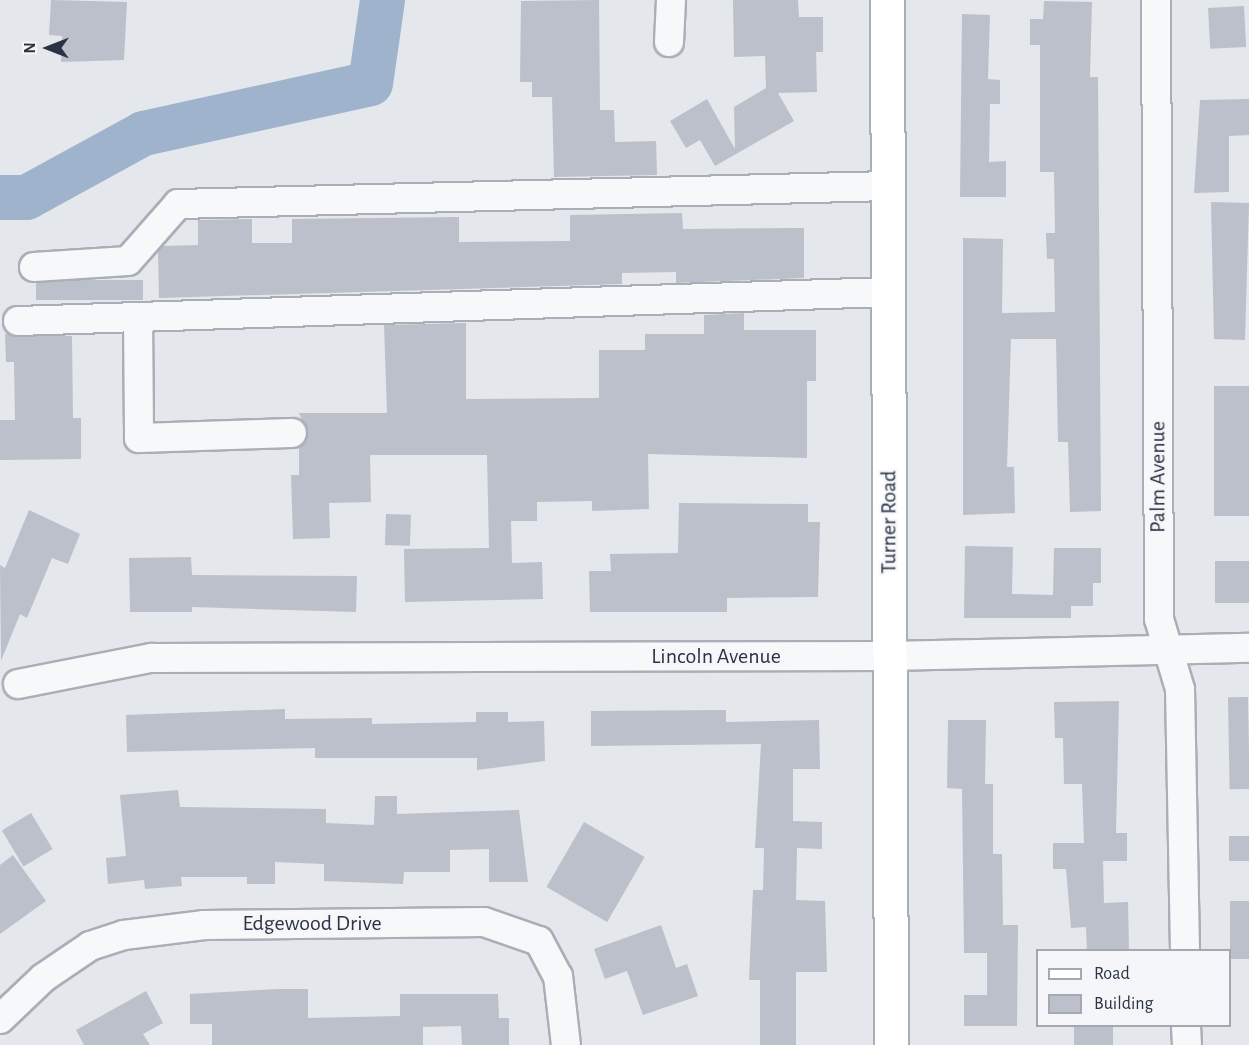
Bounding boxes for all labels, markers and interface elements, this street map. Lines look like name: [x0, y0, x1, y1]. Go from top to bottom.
north arrow: [18, 18, 78, 78]
text: N: [22, 42, 38, 54]
street label: Palm Avenue: [1145, 421, 1171, 533]
street label: Turner Road: [876, 470, 902, 574]
street label: Lincoln Avenue: [651, 644, 781, 670]
street label: Edgewood Drive: [242, 911, 382, 937]
legend: [1036, 949, 1231, 1027]
text: Road: [1094, 965, 1130, 983]
text: Building: [1094, 995, 1153, 1013]

